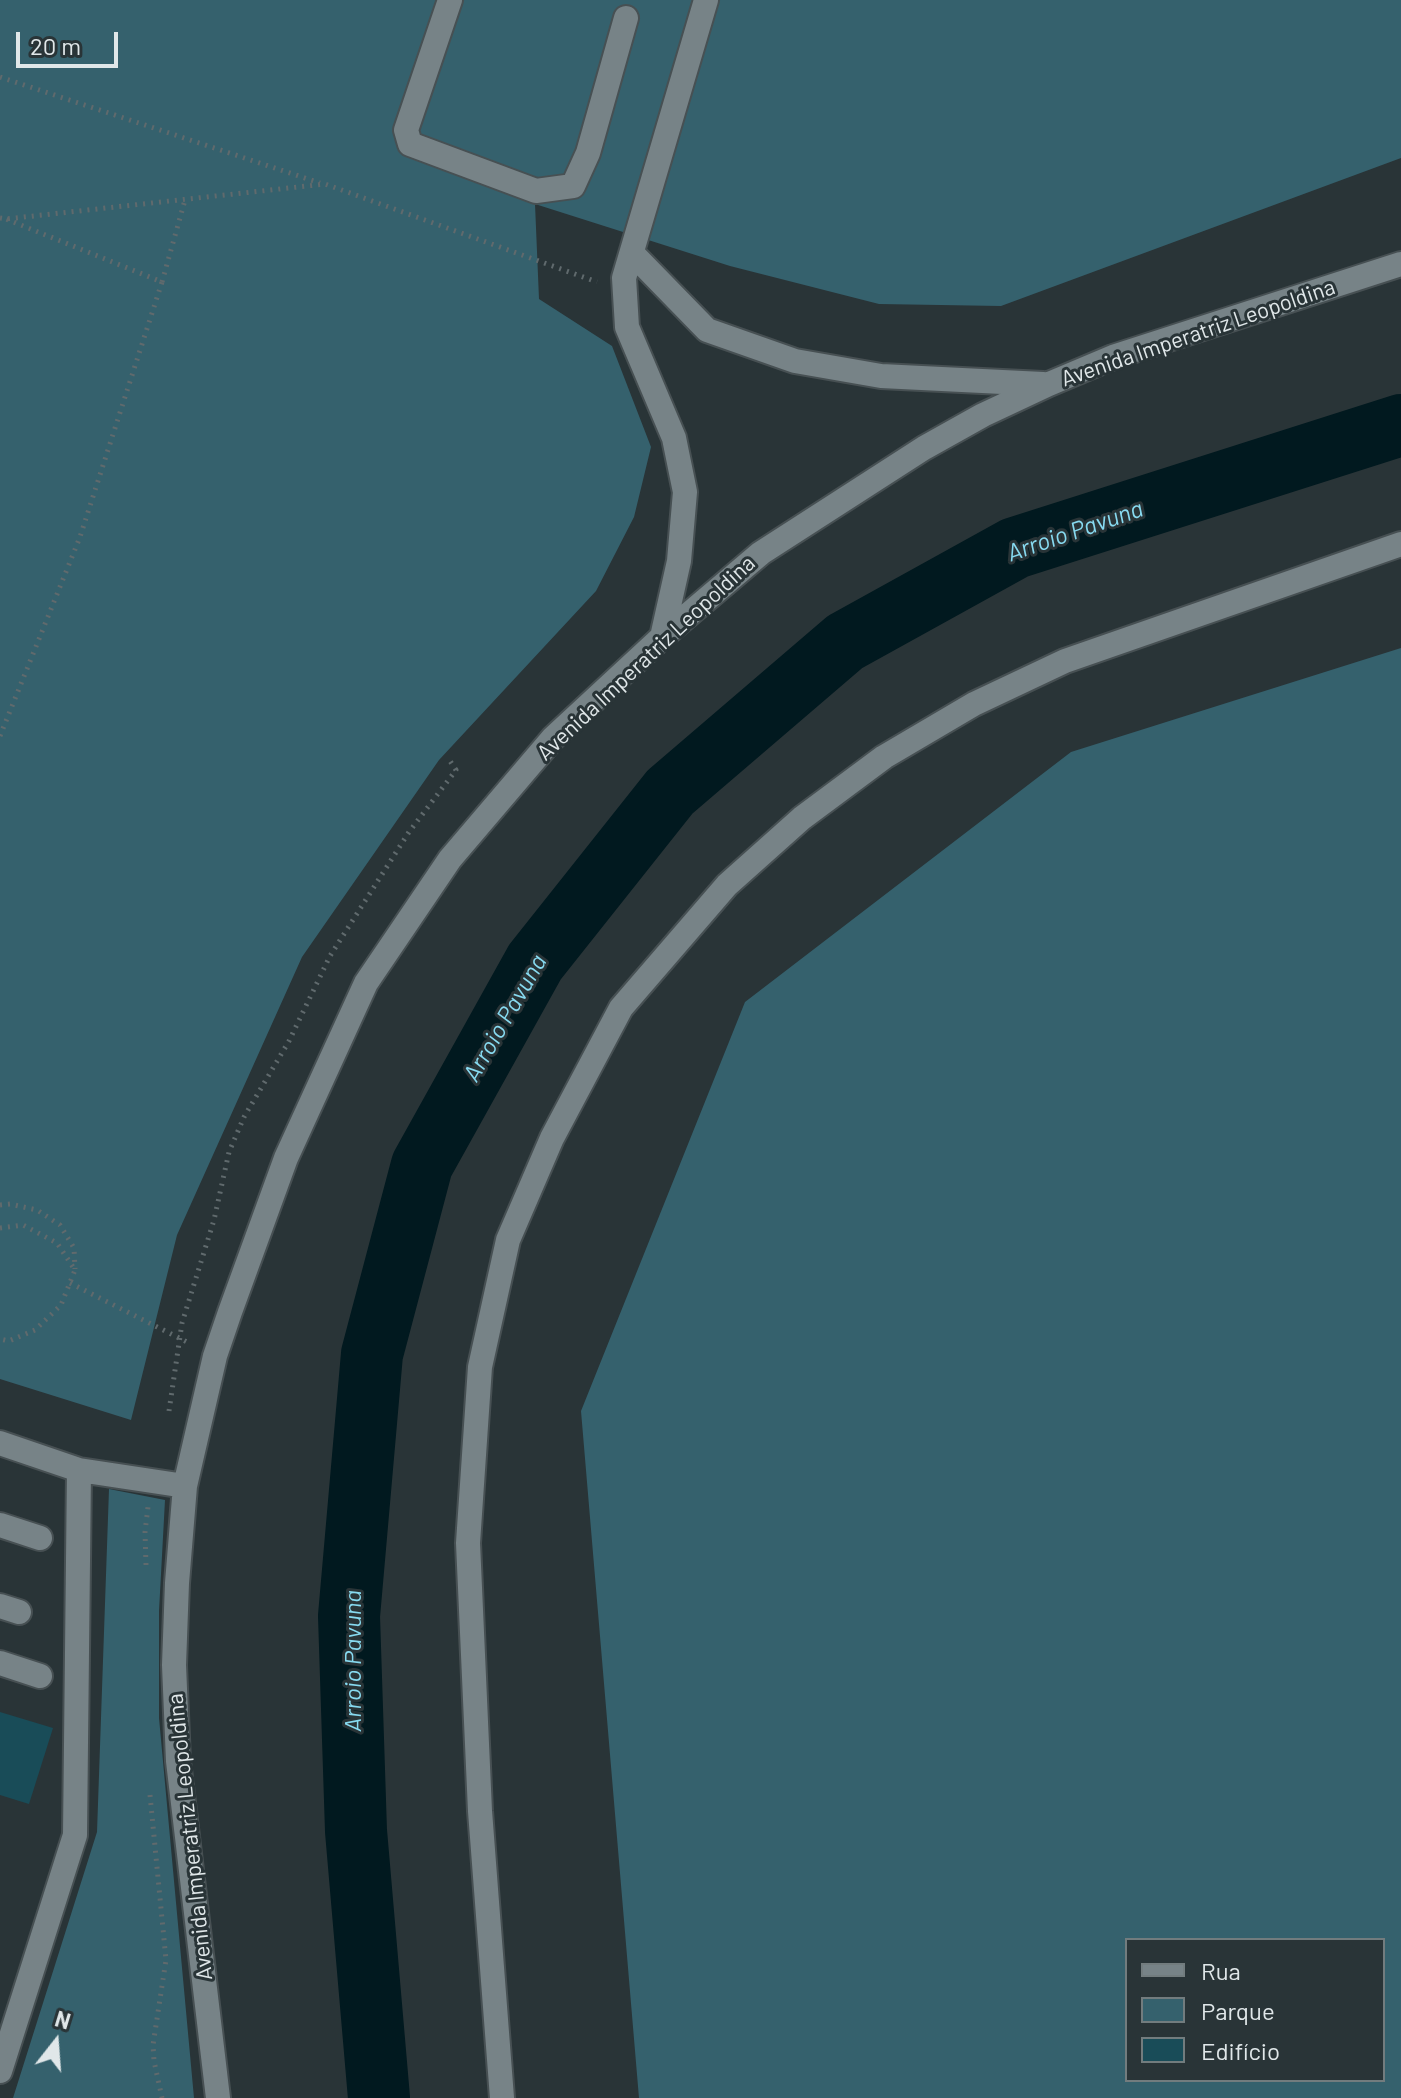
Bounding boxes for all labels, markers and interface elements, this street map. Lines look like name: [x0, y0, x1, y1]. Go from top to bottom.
scale bar: [20, 16, 122, 66]
text: 20 m: [30, 31, 81, 60]
street label: Avenida Imperatriz Leopoldina: [1057, 274, 1339, 392]
water label: Arroio Pavuna: [1003, 494, 1147, 568]
street label: Avenida Imperatriz Leopoldina: [532, 550, 760, 766]
water label: Arroio Pavuna: [457, 949, 553, 1087]
water label: Arroio Pavuna: [339, 1590, 367, 1732]
street label: Avenida Imperatriz Leopoldina: [162, 1692, 218, 1982]
legend: [1125, 1938, 1385, 2082]
text: Rua: [1201, 1956, 1241, 1985]
text: Parque: [1201, 1996, 1275, 2025]
north arrow: [16, 2002, 96, 2082]
text: N: [52, 2004, 74, 2034]
text: Edifício: [1201, 2036, 1280, 2065]

